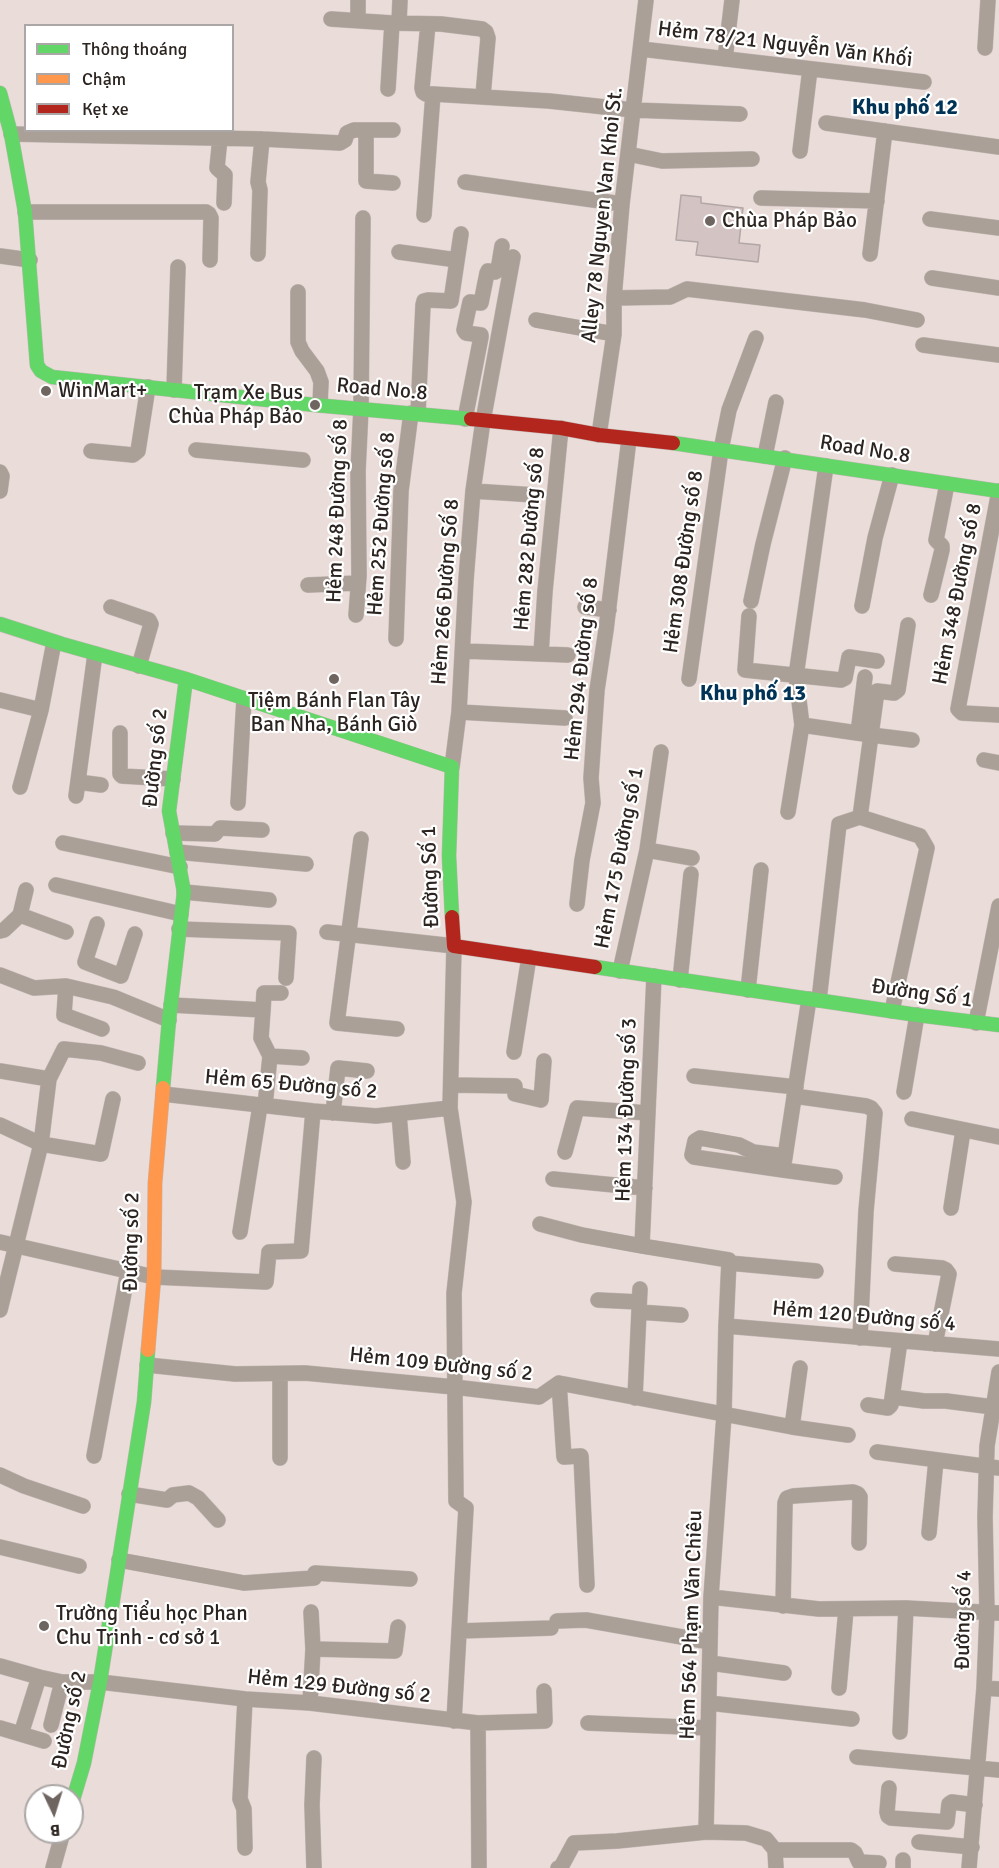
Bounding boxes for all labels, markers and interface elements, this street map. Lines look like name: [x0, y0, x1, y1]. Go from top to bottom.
street label: Hẻm 78/21 Nguyễn Văn Khối: [656, 17, 914, 73]
legend: [24, 24, 234, 132]
text: Thông thoáng: [82, 38, 187, 60]
text: Chậm: [82, 68, 126, 90]
street label: Alley 78 Nguyen Van Khoi St.: [577, 86, 629, 344]
district label: Khu phố 12: [852, 95, 958, 121]
text: Kẹt xe: [82, 98, 129, 120]
place label: Chùa Pháp Bảo: [722, 208, 857, 234]
marker: Chùa Pháp Bảo: [703, 214, 717, 228]
street label: Road No.8: [335, 373, 429, 407]
place label: WinMart+: [58, 378, 147, 404]
place label: Trạm Xe Bus Chùa Pháp Bảo: [168, 380, 303, 430]
marker: WinMart+: [39, 384, 53, 398]
marker: Trạm Xe Bus Chùa Pháp Bảo: [308, 398, 322, 412]
street label: Hẻm 248 Đường số 8: [322, 418, 354, 604]
street label: Road No.8: [818, 430, 912, 470]
street label: Hẻm 252 Đường số 8: [363, 431, 401, 617]
street label: Hẻm 282 Đường số 8: [509, 446, 551, 632]
street label: Hẻm 308 Đường số 8: [659, 469, 709, 655]
street label: Hẻm 266 Đường Số 8: [427, 498, 465, 686]
street label: Hẻm 348 Đường số 8: [928, 501, 988, 687]
street label: Hẻm 294 Đường số 8: [560, 576, 604, 762]
marker: Tiệm Bánh Flan Tây Ban Nha, Bánh Giò: [327, 672, 341, 686]
district label: Khu phố 13: [700, 681, 806, 707]
place label: Tiệm Bánh Flan Tây Ban Nha, Bánh Giò: [248, 688, 420, 738]
street label: Đường số 2: [138, 707, 174, 809]
street label: Hẻm 175 Đường số 1: [590, 765, 650, 951]
street label: Đường Số 1: [417, 826, 445, 928]
street label: Đường Số 1: [870, 974, 974, 1014]
street label: Hẻm 134 Đường số 3: [611, 1017, 643, 1203]
street label: Hẻm 65 Đường số 2: [204, 1065, 378, 1105]
street label: Đường số 2: [119, 1192, 145, 1292]
street label: Hẻm 120 Đường số 4: [771, 1296, 957, 1338]
street label: Hẻm 109 Đường số 2: [348, 1343, 534, 1387]
street label: Hẻm 564 Phạm Văn Chiêu: [675, 1510, 709, 1740]
street label: Đường số 4: [951, 1570, 977, 1670]
place label: Trường Tiểu học Phan Chu Trinh - cơ sở 1: [56, 1601, 248, 1651]
marker: Trường Tiểu học Phan Chu Trinh - cơ sở 1: [37, 1619, 51, 1633]
street label: Hẻm 129 Đường số 2: [246, 1665, 432, 1709]
street label: Đường số 2: [47, 1669, 93, 1771]
north arrow: [24, 1784, 84, 1844]
text: B: [50, 1820, 61, 1840]

